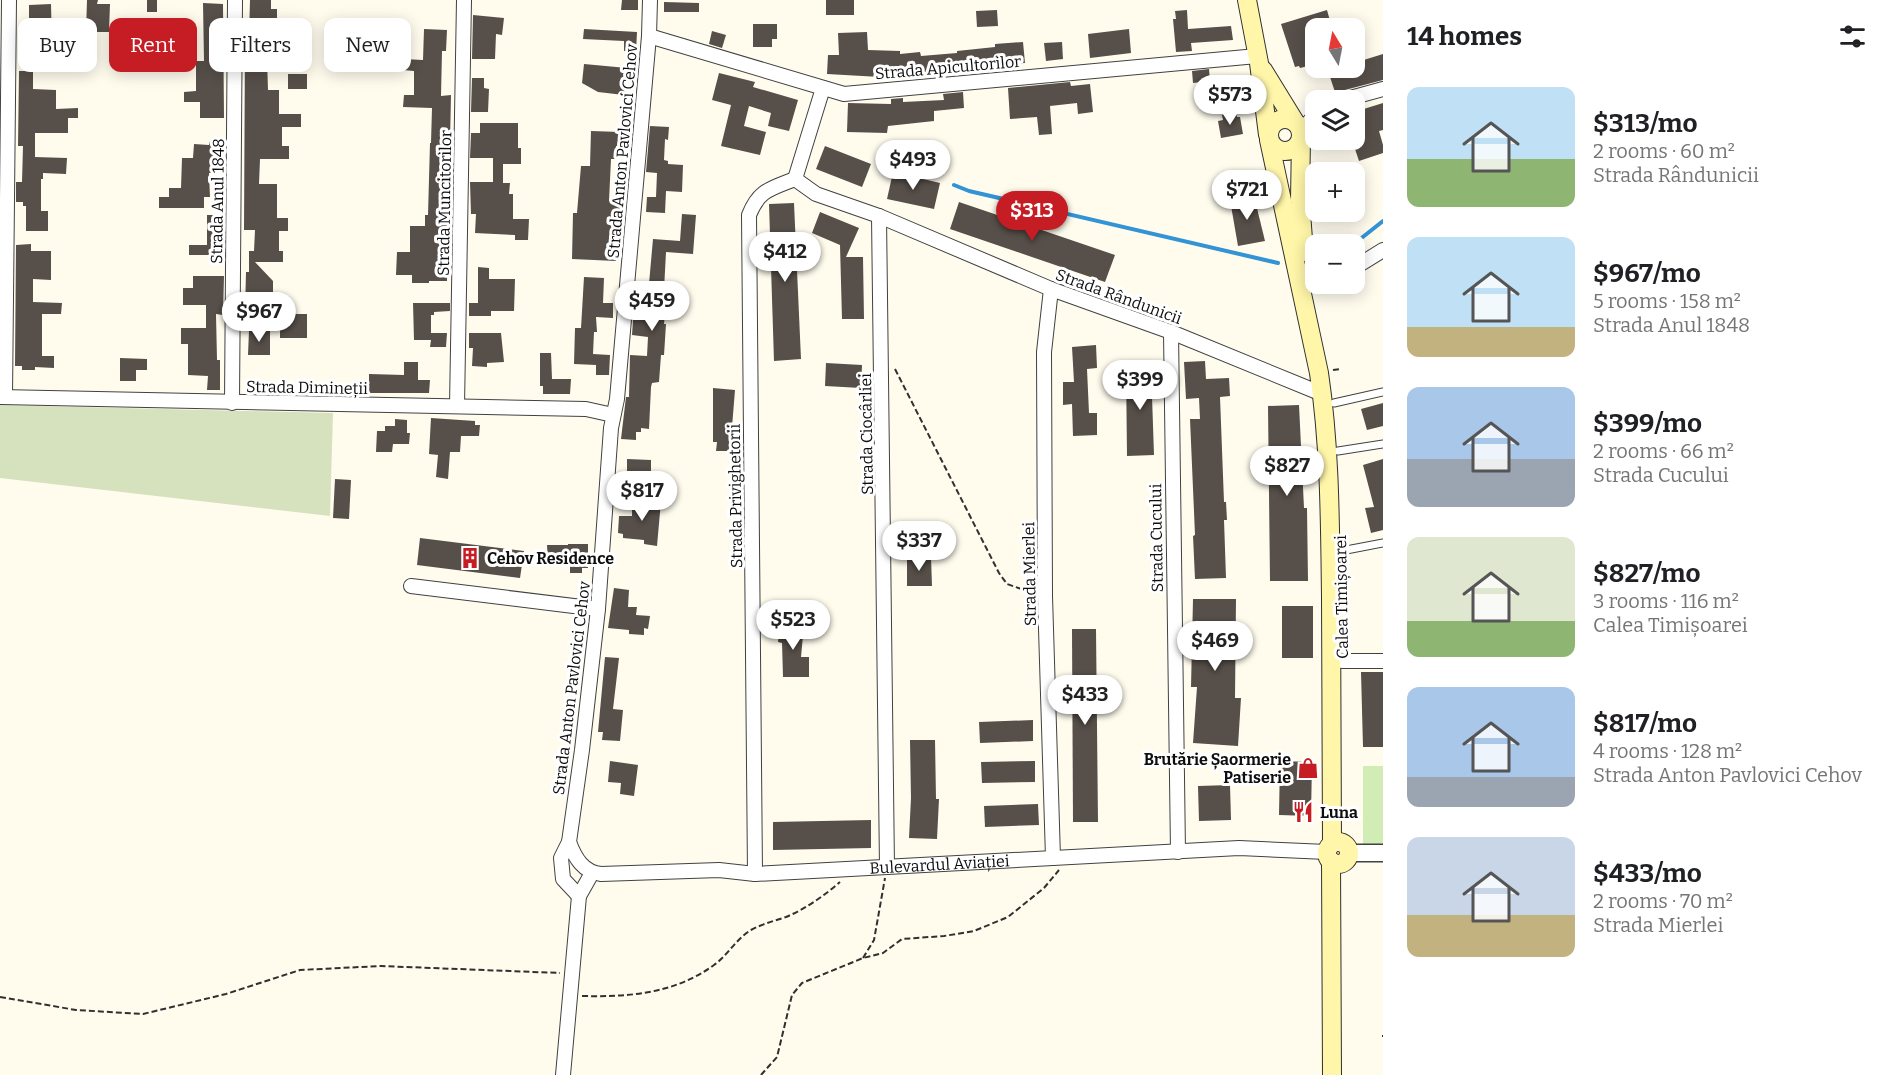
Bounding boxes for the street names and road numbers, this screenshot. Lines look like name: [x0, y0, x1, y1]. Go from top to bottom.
street label: Strada Anton Pavlovici Cehov: [604, 42, 641, 259]
street label: Strada Apicultorilor: [874, 52, 1022, 83]
street label: Strada Muncitorilor: [434, 130, 455, 276]
street label: Strada Anul 1848: [207, 138, 228, 264]
street label: Strada Rândunicii: [1053, 265, 1185, 328]
street label: Strada Ciocârliei: [856, 373, 877, 495]
street label: Strada Dimineții: [246, 377, 368, 399]
street label: Strada Privighetorii: [725, 424, 746, 568]
street label: Strada Cucului: [1146, 483, 1167, 592]
street label: Strada Mierlei: [1019, 521, 1040, 626]
street label: Calea Timișoarei: [1331, 535, 1353, 659]
street label: Strada Anton Pavlovici Cehov: [549, 580, 594, 796]
street label: Bulevardul Aviației: [869, 851, 1010, 878]

